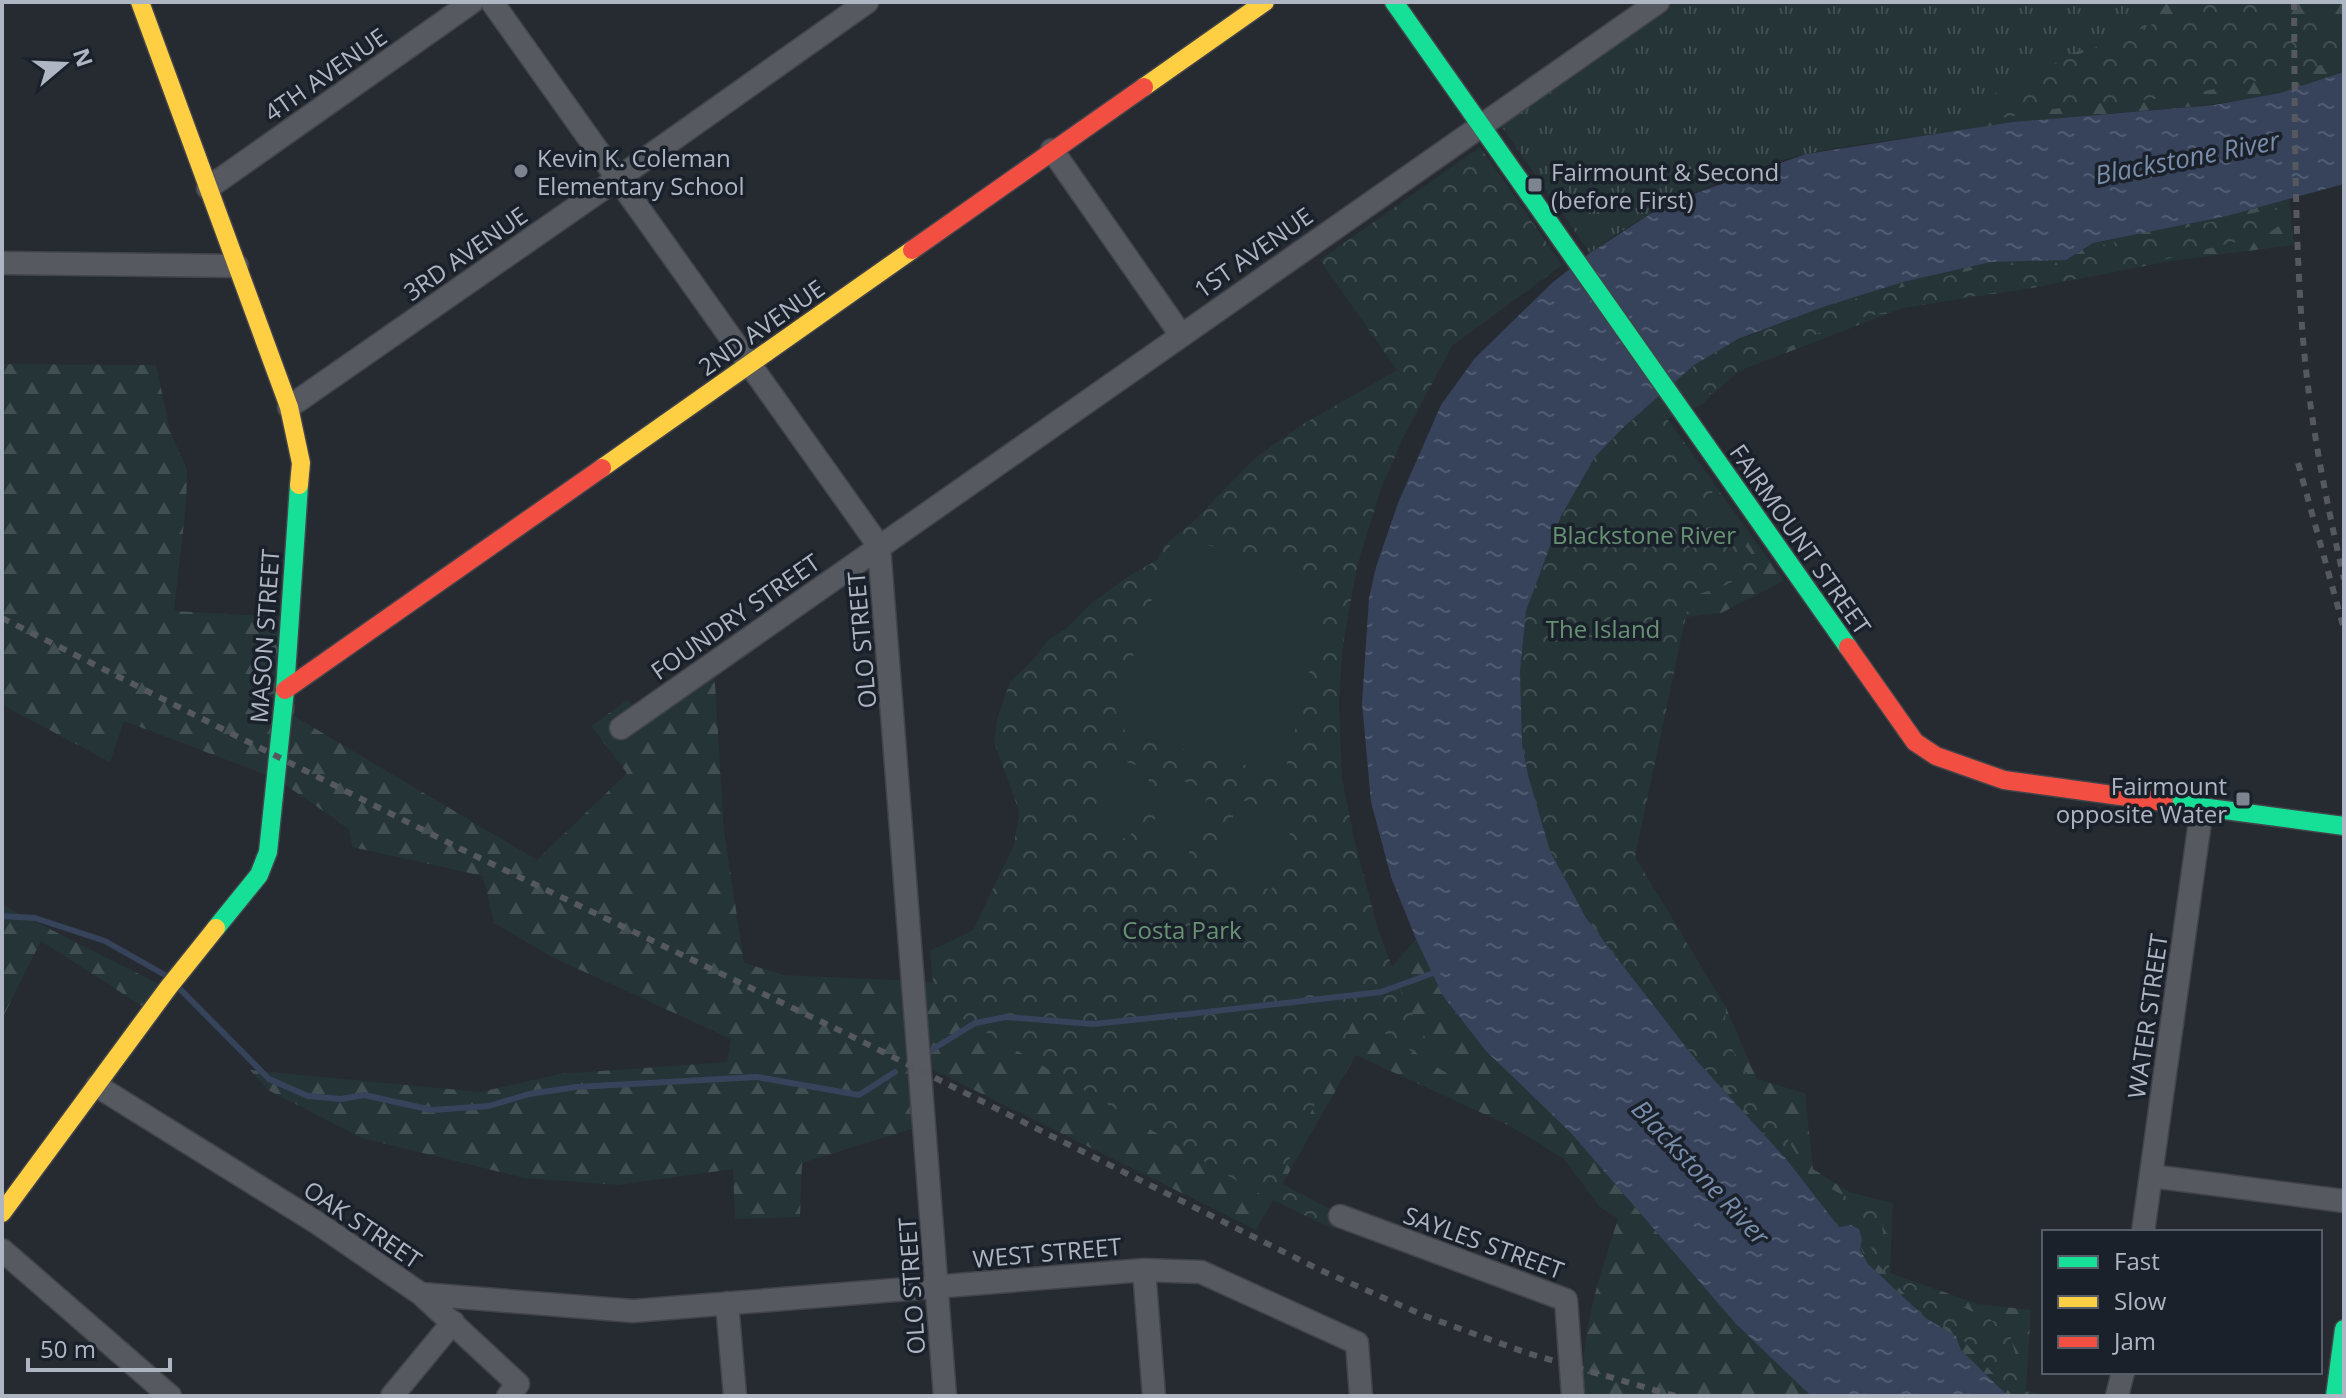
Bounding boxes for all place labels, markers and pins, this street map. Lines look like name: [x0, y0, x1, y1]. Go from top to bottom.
place label: Kevin K. Coleman Elementary School: [537, 141, 745, 202]
place label: Fairmount & Second (before First): [1551, 155, 1779, 216]
marker: Kevin K. Coleman Elementary School: [512, 162, 530, 180]
marker: Fairmount & Second (before First): [1526, 176, 1544, 194]
place label: Fairmount opposite Water: [2056, 769, 2227, 830]
marker: Fairmount opposite Water: [2234, 790, 2252, 808]

